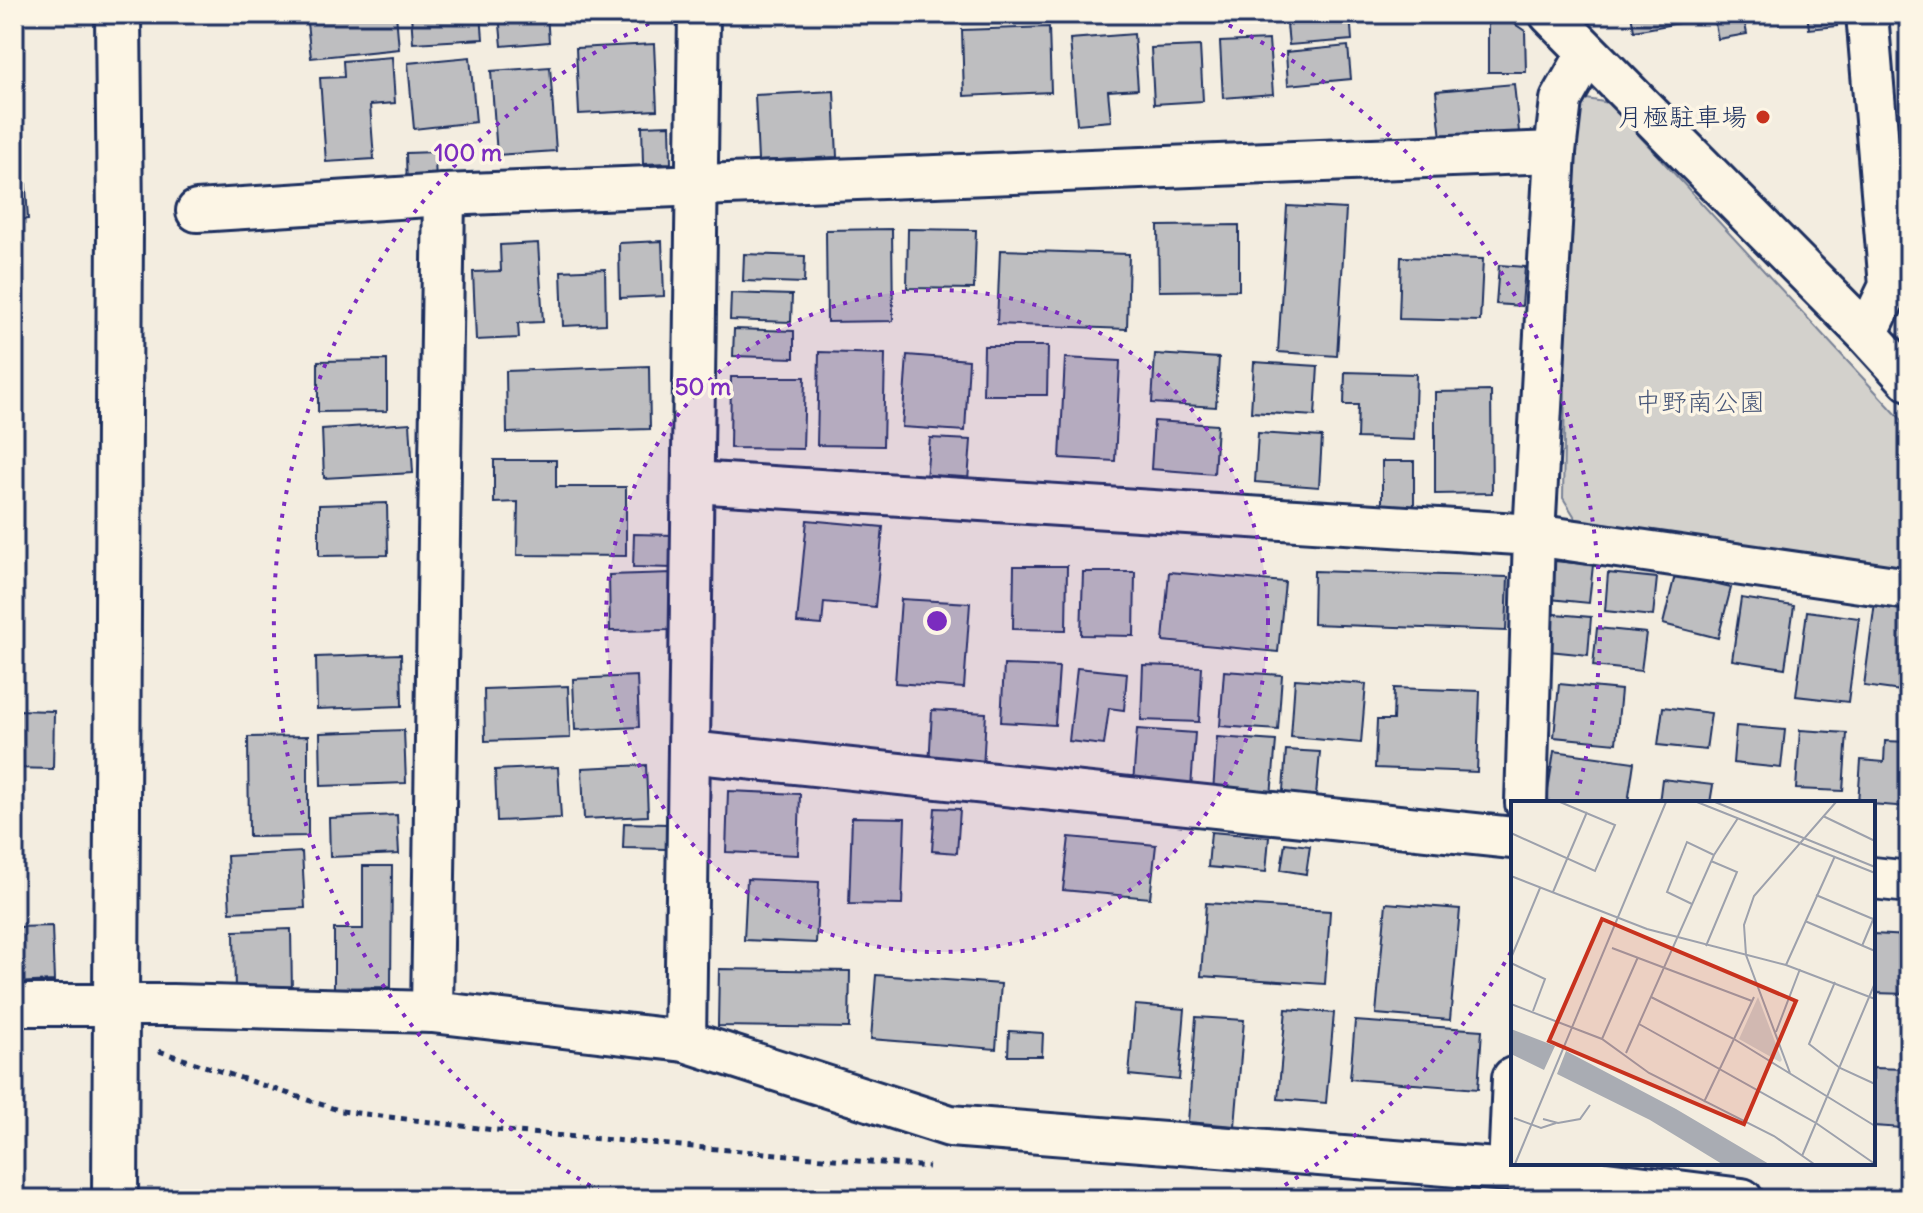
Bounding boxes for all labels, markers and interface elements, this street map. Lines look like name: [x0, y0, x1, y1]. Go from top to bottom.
place label: 月極駐車場: [1617, 100, 1747, 133]
marker: 月極駐車場: [1754, 108, 1772, 126]
text: 100 m: [434, 137, 502, 167]
text: 50 m: [675, 371, 731, 401]
park label: 中野南公園: [1635, 385, 1765, 418]
centre of rings: [923, 607, 951, 635]
inset map: [1511, 801, 1875, 1165]

